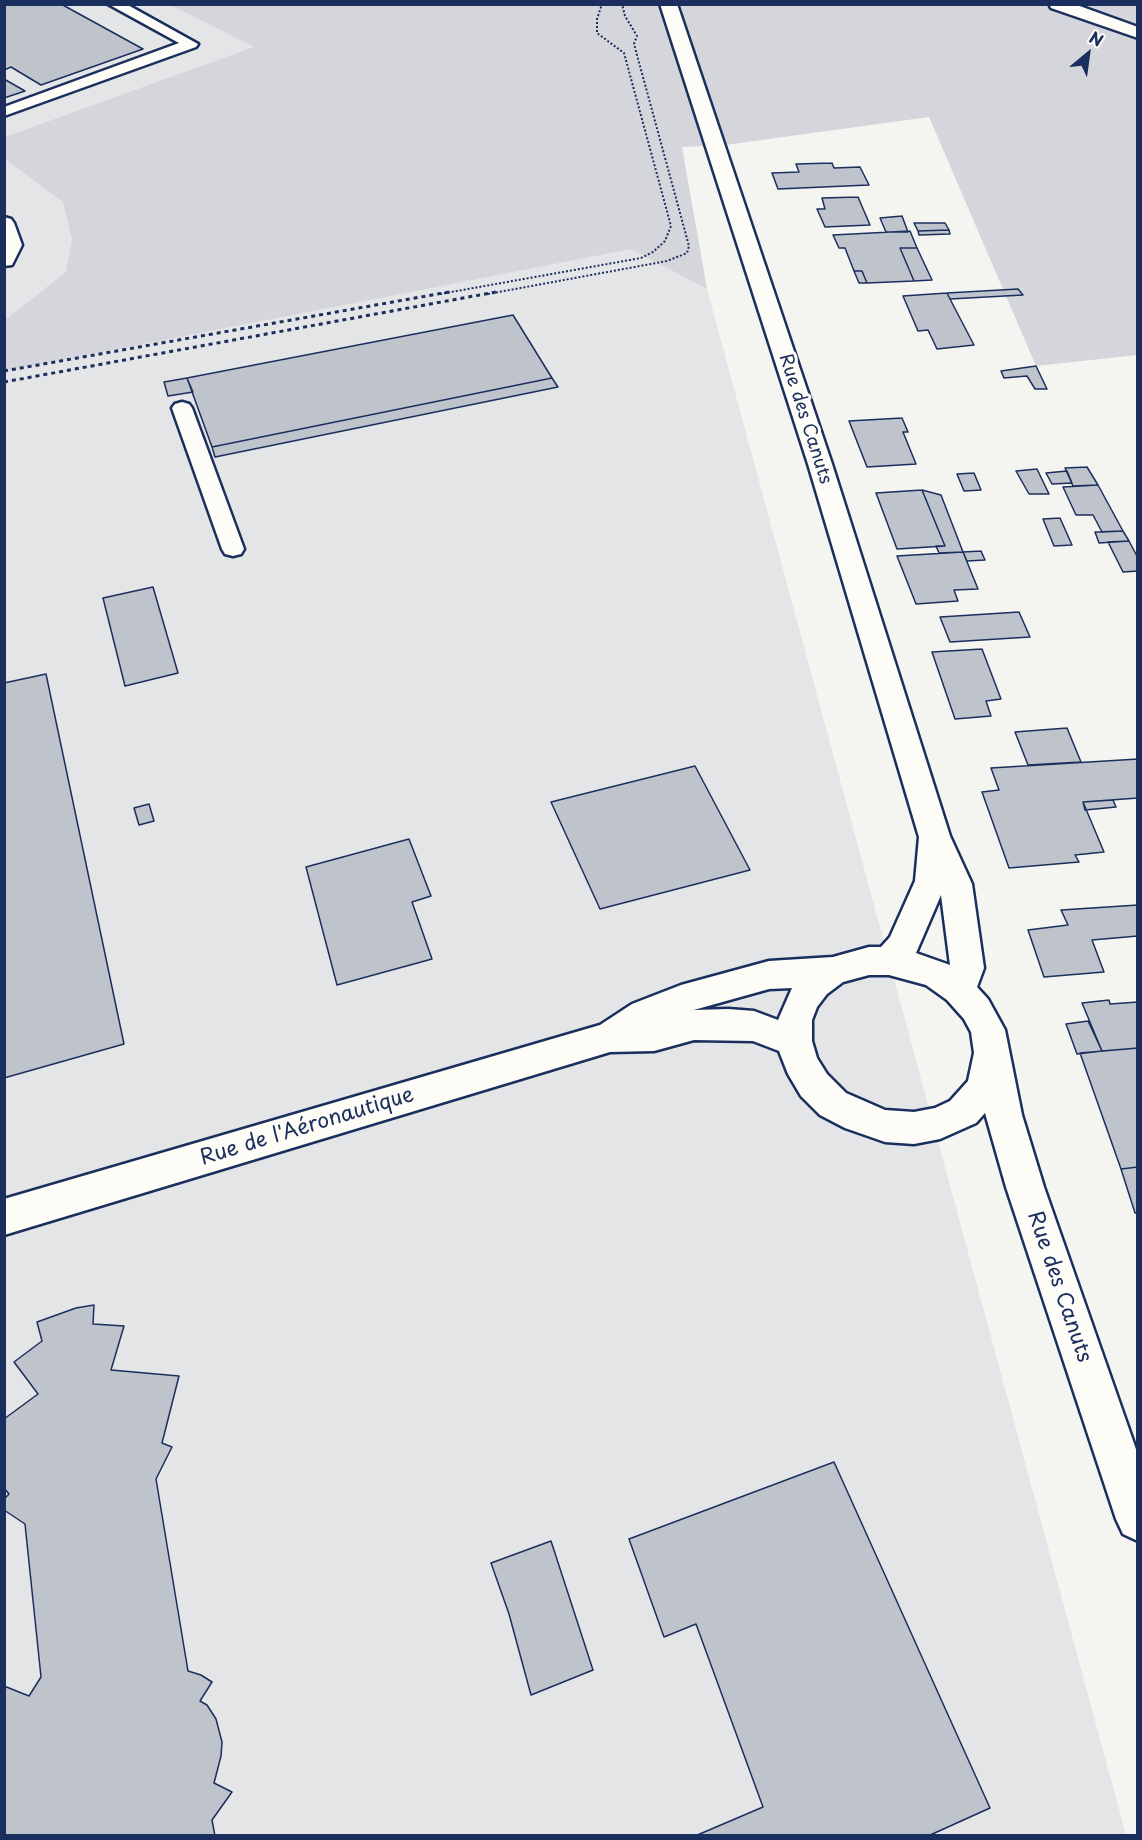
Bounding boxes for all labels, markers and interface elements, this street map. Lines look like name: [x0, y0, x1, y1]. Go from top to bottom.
north arrow: [1058, 24, 1118, 84]
text: N: [1085, 25, 1108, 52]
street label: Rue des Canuts: [774, 351, 836, 487]
street label: Rue de l'Aéronautique: [197, 1082, 417, 1172]
street label: Rue des Canuts: [1021, 1208, 1097, 1366]

